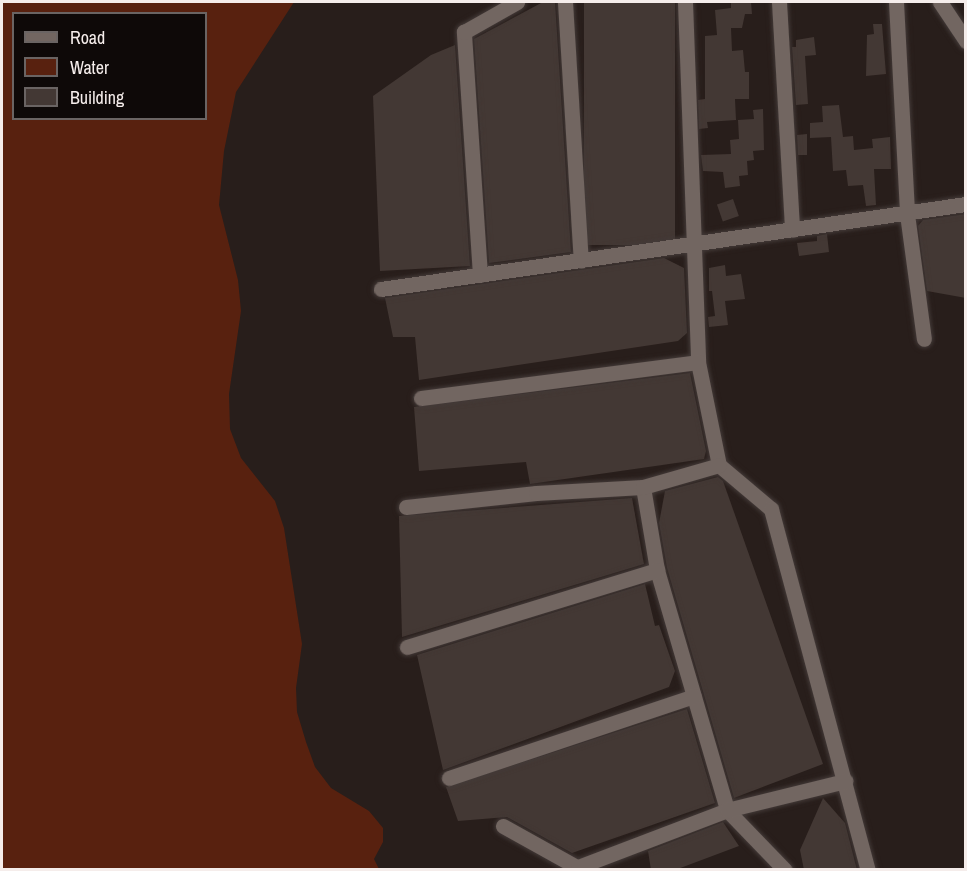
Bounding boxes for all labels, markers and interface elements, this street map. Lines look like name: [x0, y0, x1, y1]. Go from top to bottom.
legend: [12, 12, 207, 120]
text: Road: [70, 25, 105, 50]
text: Water: [70, 55, 109, 80]
text: Building: [70, 85, 124, 110]

